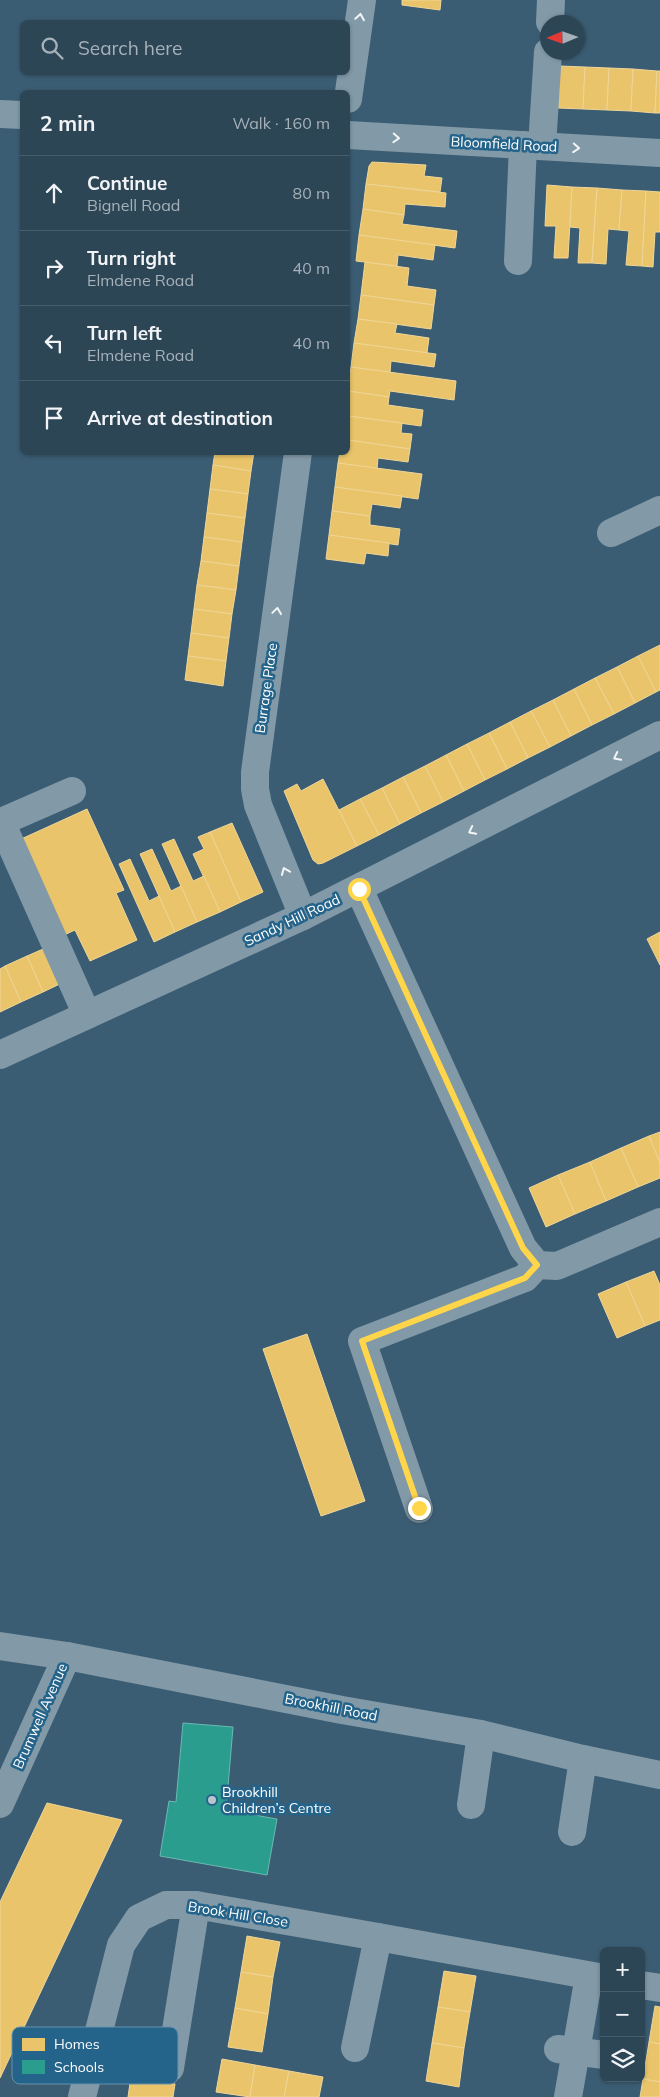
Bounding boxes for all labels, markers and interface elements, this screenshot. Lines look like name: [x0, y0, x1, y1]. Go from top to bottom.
one-way arrow: [354, 12, 365, 20]
north arrow: [540, 15, 585, 60]
search box: [20, 20, 350, 75]
icon: search: [38, 34, 66, 62]
text: Search here: [78, 36, 182, 60]
text: 2 min: [40, 110, 95, 136]
text: Walk · 160 m: [232, 113, 330, 133]
one-way arrow: [392, 132, 400, 143]
street label: Bloomfield Road: [450, 132, 558, 156]
one-way arrow: [572, 142, 580, 153]
text: Continue: [87, 171, 167, 195]
icon: ahead: [40, 179, 68, 207]
text: 80 m: [293, 183, 330, 203]
text: Bignell Road: [87, 195, 180, 215]
text: Turn right: [87, 246, 176, 270]
icon: right: [40, 254, 68, 282]
text: 40 m: [293, 258, 330, 278]
text: Elmdene Road: [87, 270, 194, 290]
text: Turn left: [87, 321, 162, 345]
icon: left: [40, 329, 68, 357]
text: 40 m: [293, 333, 330, 353]
text: Elmdene Road: [87, 345, 194, 365]
icon: arrive: [40, 404, 68, 432]
text: Arrive at destination: [87, 406, 273, 430]
one-way arrow: [271, 606, 282, 614]
street label: Burrage Place: [251, 642, 281, 734]
one-way arrow: [613, 751, 622, 761]
one-way arrow: [468, 825, 477, 835]
one-way arrow: [280, 867, 291, 876]
route start: [348, 878, 371, 901]
street label: Sandy Hill Road: [241, 890, 343, 950]
route end: [408, 1497, 431, 1520]
street label: Brumwell Avenue: [9, 1660, 71, 1772]
street label: Brookhill Road: [283, 1689, 379, 1725]
place label: Brookhill Children’s Centre: [222, 1783, 331, 1817]
marker: Brookhill Children’s Centre: [206, 1794, 218, 1806]
street label: Brook Hill Close: [187, 1897, 289, 1931]
map controls: [600, 1947, 645, 2082]
button: +: [600, 1947, 645, 1992]
button: −: [600, 1992, 645, 2037]
legend: [12, 2027, 178, 2084]
text: Homes: [54, 2035, 100, 2053]
button: layers: [600, 2037, 645, 2082]
text: Schools: [54, 2058, 104, 2076]

